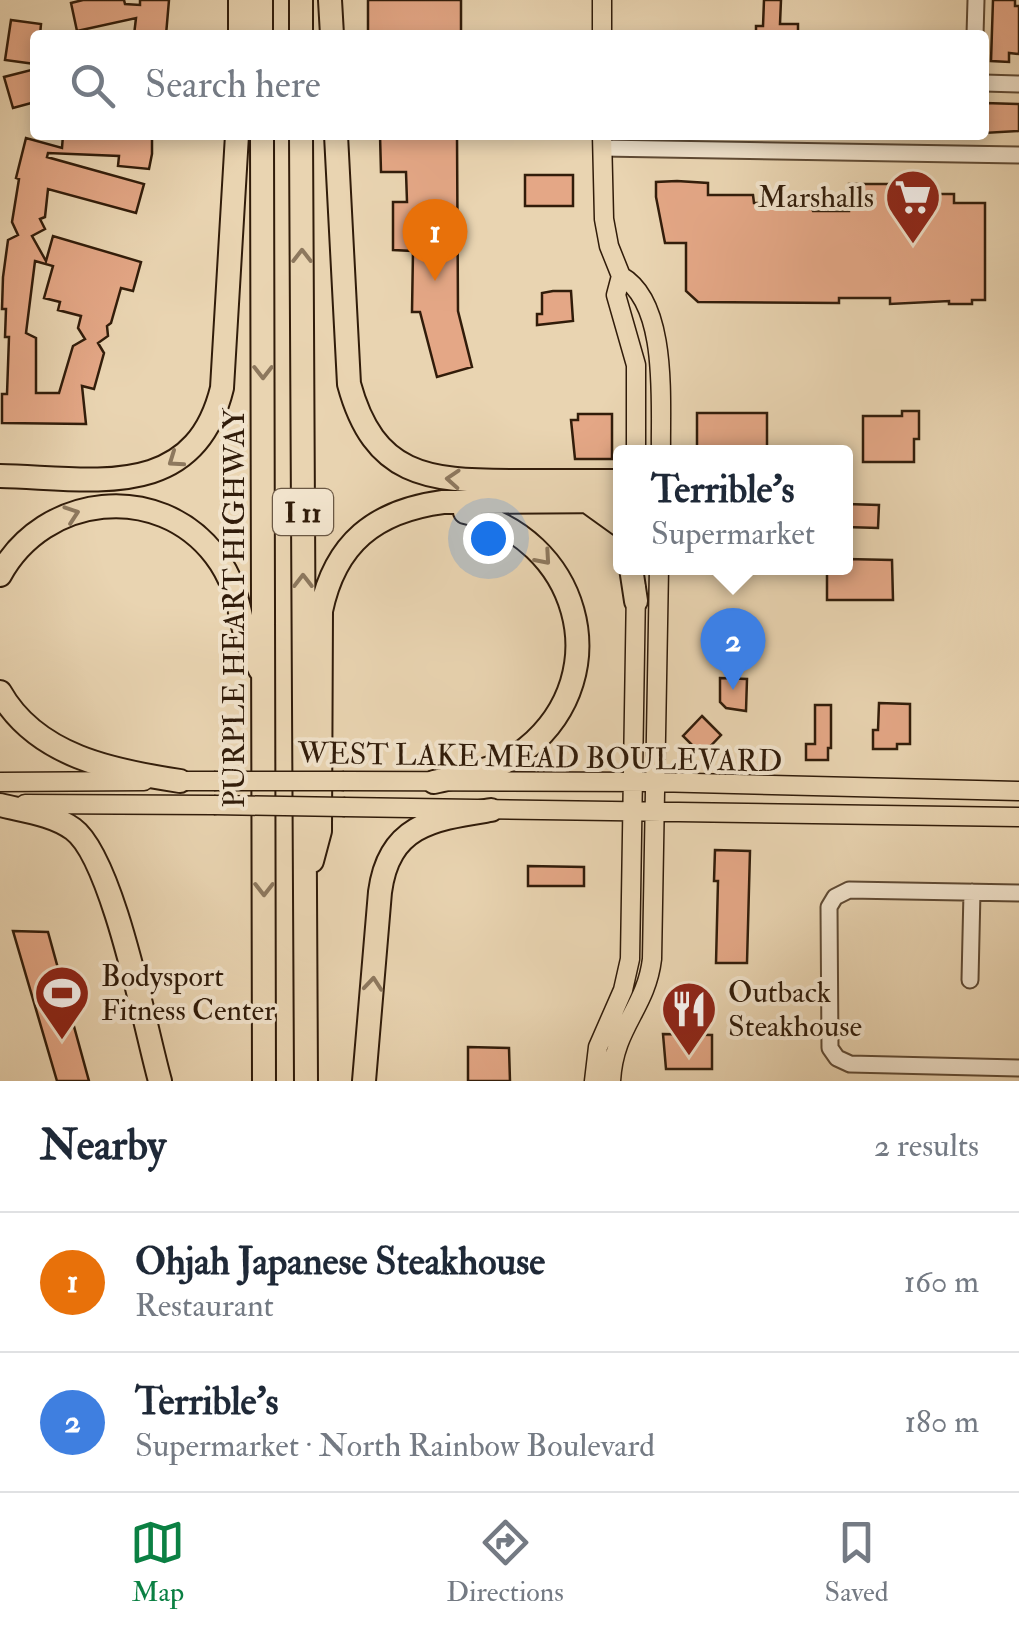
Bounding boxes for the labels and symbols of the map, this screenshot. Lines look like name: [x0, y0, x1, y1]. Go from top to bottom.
supermarket icon: Marshalls: [883, 167, 943, 246]
place label: Marshalls: [758, 179, 874, 216]
pin: 1: [402, 198, 468, 281]
one-way arrow: [291, 247, 313, 262]
one-way arrow: [252, 366, 274, 381]
street label: PURPLE HEART HIGHWAY: [216, 407, 253, 808]
one-way arrow: [168, 448, 186, 466]
one-way arrow: [445, 469, 461, 491]
road number: I 11: [273, 489, 333, 535]
one-way arrow: [63, 505, 80, 525]
your location: [463, 513, 514, 564]
one-way arrow: [532, 546, 550, 565]
one-way arrow: [292, 572, 314, 588]
pin: 2: [700, 608, 766, 690]
street label: WEST LAKE MEAD BOULEVARD: [296, 735, 783, 780]
one-way arrow: [253, 882, 275, 898]
place label: Bodysport Fitness Center: [101, 958, 275, 1029]
sports icon: Bodysport Fitness Center: [32, 963, 92, 1042]
place label: Outback Steakhouse: [728, 974, 862, 1045]
one-way arrow: [361, 975, 383, 991]
restaurant icon: Outback Steakhouse: [659, 979, 719, 1058]

